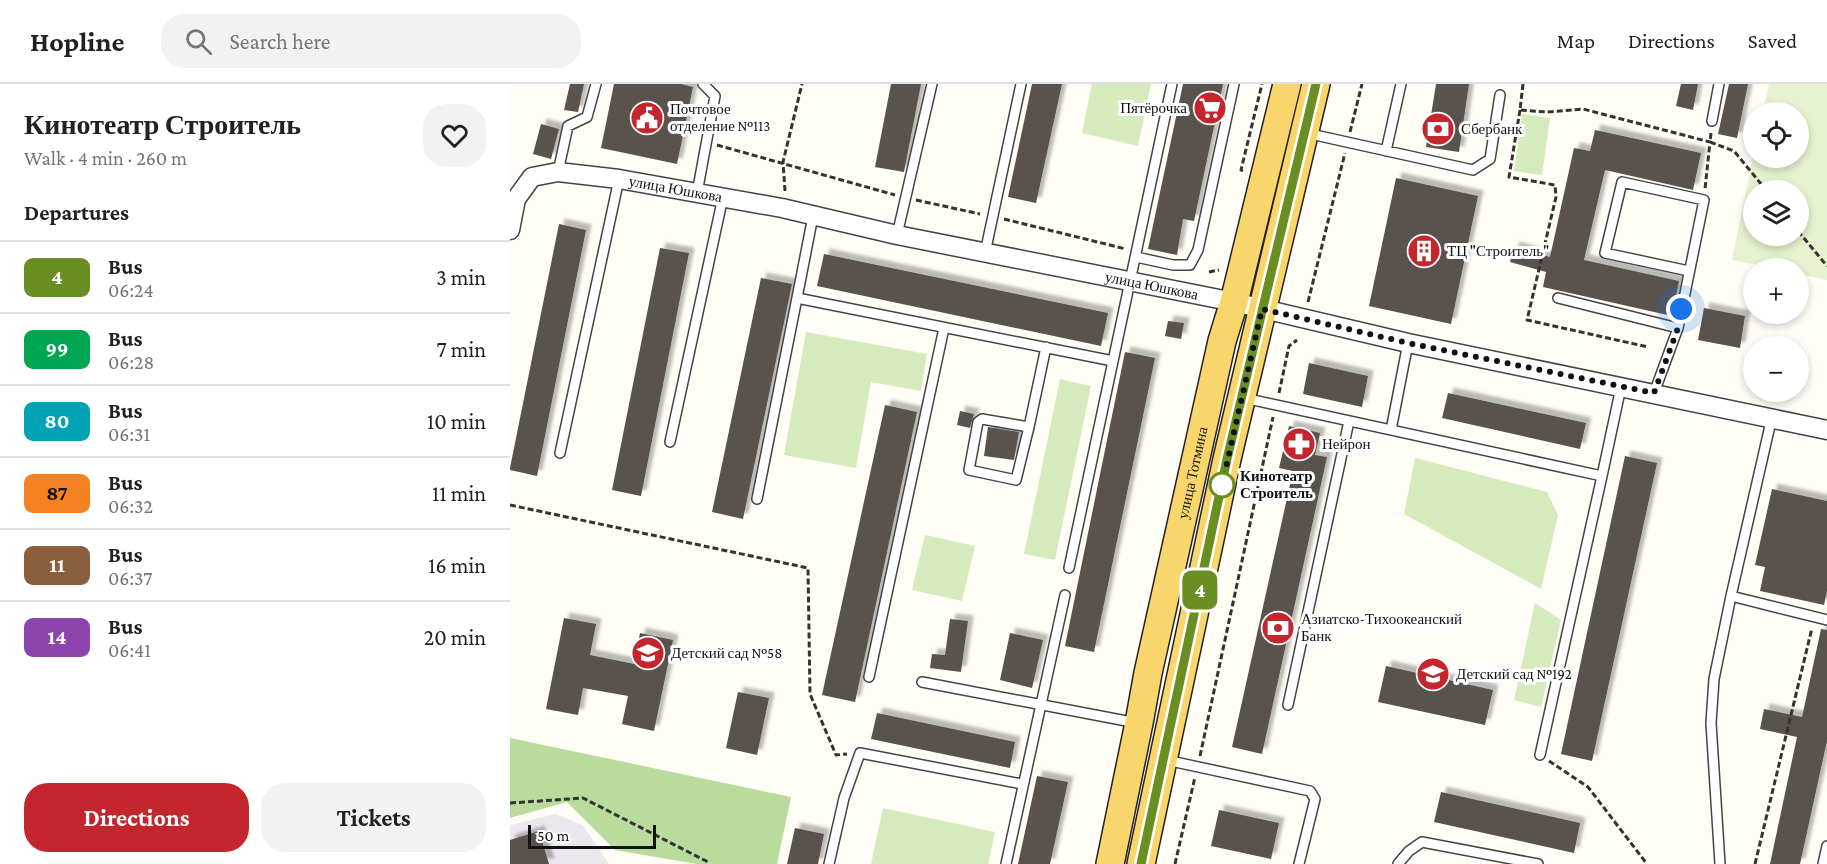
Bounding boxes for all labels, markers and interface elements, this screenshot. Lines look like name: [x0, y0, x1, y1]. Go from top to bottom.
search box: [161, 14, 581, 68]
icon: search: [182, 25, 215, 58]
text: Hopline: [30, 26, 125, 57]
text: Search here: [230, 29, 331, 54]
text: Map: [1557, 29, 1595, 53]
text: Directions: [1628, 29, 1715, 53]
text: Saved: [1748, 29, 1797, 53]
supermarket icon: Пятёрочка: [1192, 90, 1228, 126]
public building icon: Почтовое отделение №113: [629, 100, 665, 136]
place label: Пятёрочка: [1120, 100, 1187, 116]
place label: Почтовое отделение №113: [670, 101, 770, 134]
map controls: [1743, 102, 1809, 402]
button: locate: [1743, 102, 1809, 168]
button: heart: [423, 104, 486, 167]
text: Кинотеатр Строитель: [24, 109, 301, 140]
bank icon: Сбербанк: [1420, 111, 1456, 147]
place label: Сбербанк: [1461, 121, 1523, 137]
text: Walk · 4 min · 260 m: [24, 147, 187, 169]
street label: улица Юшкова: [628, 173, 724, 205]
button: layers: [1743, 180, 1809, 246]
text: Departures: [24, 200, 129, 225]
building icon: ТЦ "Строитель": [1406, 233, 1442, 269]
place label: ТЦ "Строитель": [1447, 243, 1549, 259]
text: Bus: [108, 254, 142, 279]
button: +: [1743, 258, 1809, 324]
text: 4: [51, 265, 63, 289]
text: 3 min: [436, 265, 486, 290]
street label: улица Юшкова: [1104, 269, 1200, 303]
text: 06:24: [108, 279, 154, 301]
your location: [1666, 294, 1696, 324]
text: Bus: [108, 326, 142, 351]
button: −: [1743, 336, 1809, 402]
text: 99: [46, 337, 68, 361]
text: 7 min: [436, 337, 486, 362]
text: 06:28: [108, 351, 154, 373]
text: Bus: [108, 398, 142, 423]
text: 80: [45, 409, 69, 433]
text: 10 min: [427, 409, 486, 434]
text: 06:31: [108, 423, 150, 445]
street label: улица Тотмина: [1175, 425, 1211, 520]
pharmacy icon: Нейрон: [1281, 426, 1317, 462]
place label: Нейрон: [1322, 436, 1371, 452]
place label: Кинотеатр Строитель: [1240, 468, 1313, 501]
text: Bus: [108, 470, 142, 495]
marker: Кинотеатр Строитель: [1209, 472, 1235, 498]
text: 87: [46, 481, 68, 505]
text: 11 min: [432, 481, 486, 506]
text: 06:32: [108, 495, 153, 517]
text: Bus: [108, 542, 142, 567]
text: 11: [49, 553, 65, 577]
text: 16 min: [428, 553, 486, 578]
text: 06:37: [108, 567, 153, 589]
line badge: 4: [1180, 570, 1220, 610]
text: 4: [1194, 578, 1206, 602]
bank icon: Азиатско-Тихоокеанский Банк: [1260, 610, 1296, 646]
place label: Азиатско-Тихоокеанский Банк: [1301, 611, 1462, 644]
text: Bus: [108, 614, 142, 639]
text: 14: [47, 625, 67, 649]
text: 20 min: [424, 625, 486, 650]
school or university icon: Детский сад №58: [630, 635, 666, 671]
text: 06:41: [108, 639, 151, 661]
place label: Детский сад №58: [671, 645, 782, 661]
school or university icon: Детский сад №192: [1415, 656, 1451, 692]
place label: Детский сад №192: [1456, 666, 1572, 682]
button: Directions: [24, 783, 249, 852]
button: Tickets: [261, 783, 486, 852]
scale bar: [528, 822, 656, 850]
text: 50 m: [537, 827, 569, 844]

